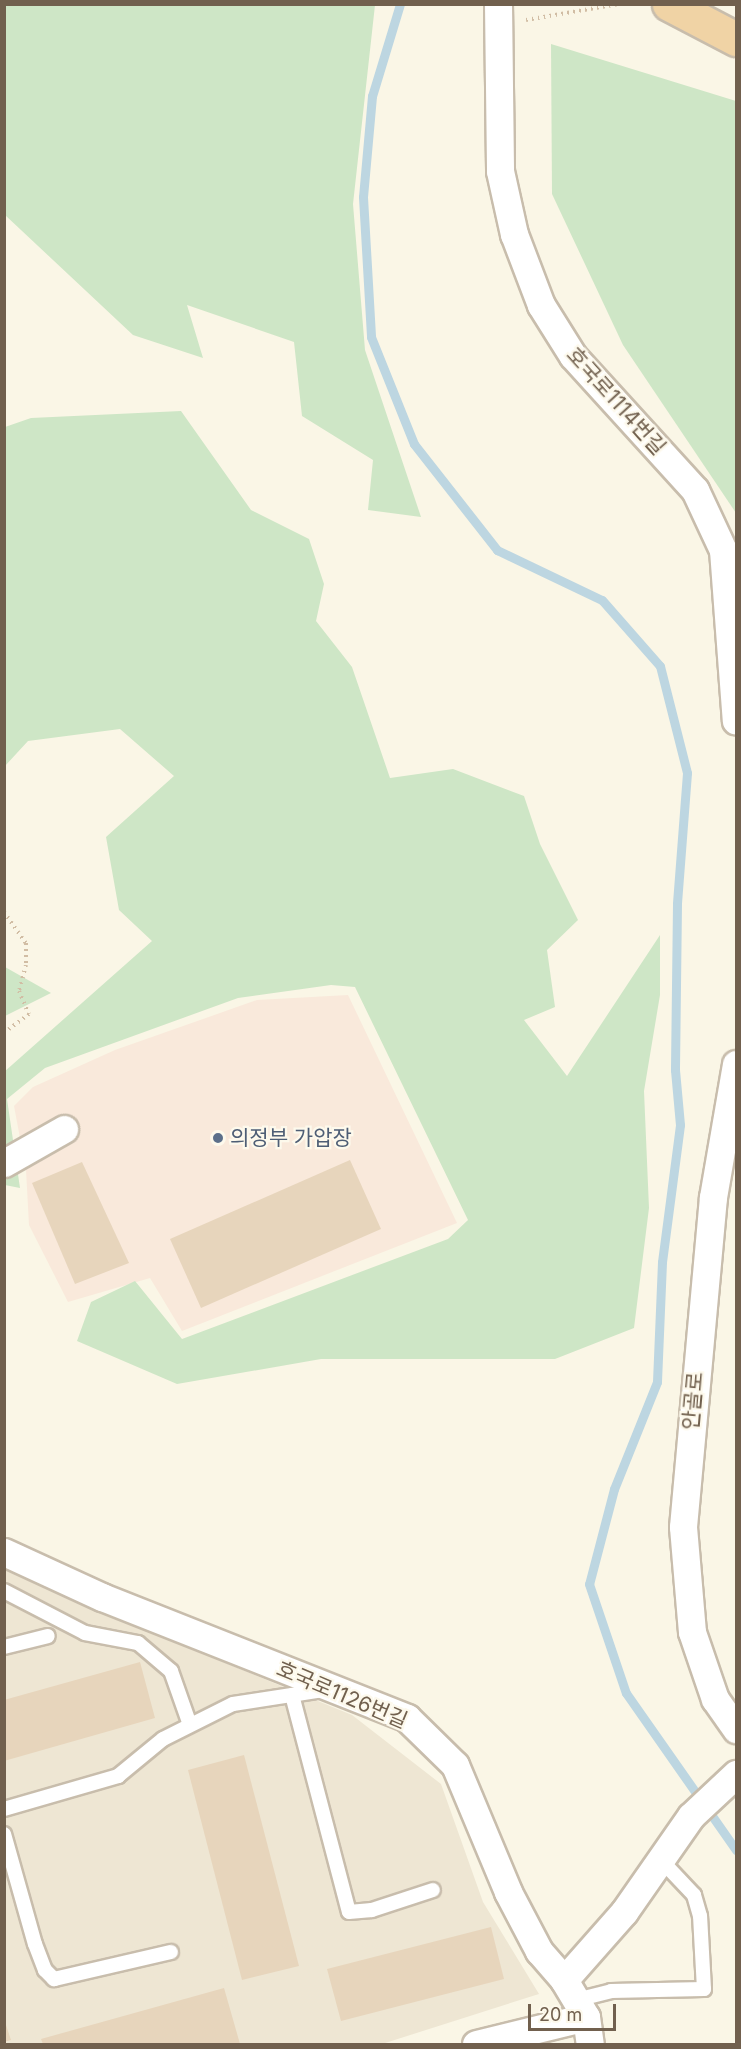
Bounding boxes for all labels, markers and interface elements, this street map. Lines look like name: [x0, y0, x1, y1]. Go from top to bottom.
street label: 호국로1114번길: [561, 342, 671, 460]
place label: 의정부 가압장: [230, 1125, 352, 1151]
marker: 의정부 가압장: [211, 1131, 225, 1145]
street label: 안골로: [678, 1371, 708, 1431]
street label: 호국로1126번길: [273, 1656, 411, 1734]
scale bar: [531, 1992, 620, 2030]
text: 20 m: [539, 2004, 582, 2025]

